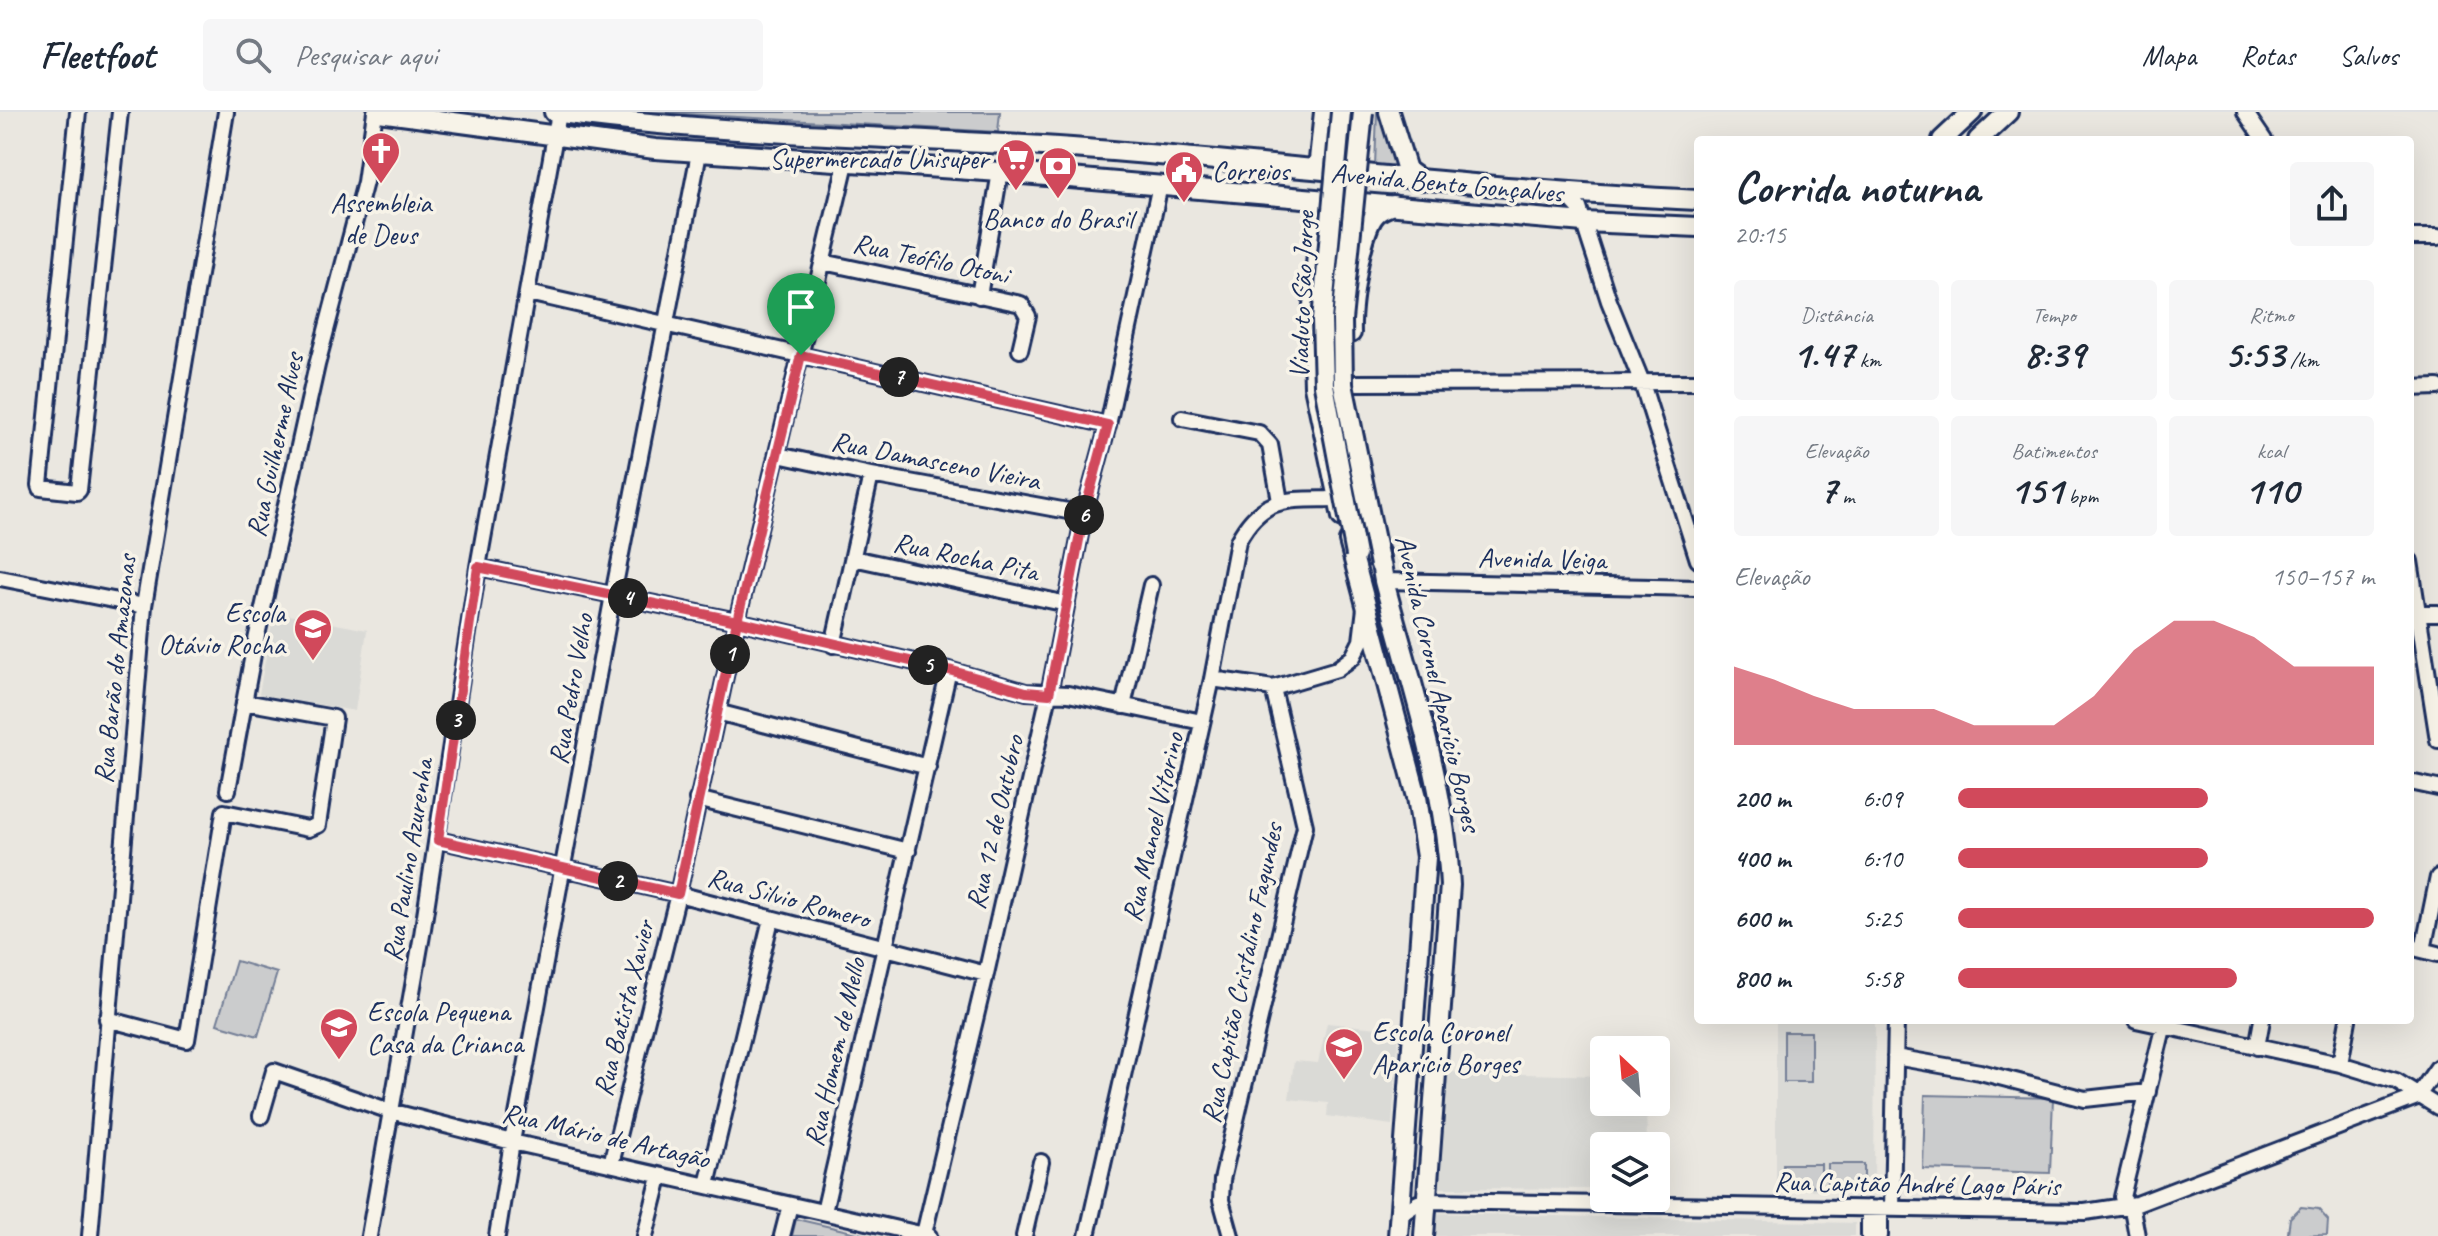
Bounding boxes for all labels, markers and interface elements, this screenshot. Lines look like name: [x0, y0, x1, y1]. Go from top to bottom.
search box: [203, 19, 763, 91]
text: Fleetfoot: [40, 32, 155, 79]
icon: search: [231, 33, 275, 77]
text: Pesquisar aqui: [295, 36, 437, 74]
text: Mapa: [2142, 38, 2196, 73]
text: Rotas: [2240, 38, 2295, 73]
text: Salvos: [2339, 38, 2398, 73]
church icon: Assembleia de Deus: [360, 130, 402, 185]
supermarket icon: Supermercado Unisuper: [995, 137, 1037, 192]
place label: Supermercado Unisuper: [769, 141, 991, 176]
bank icon: Banco do Brasil: [1037, 145, 1079, 200]
public building icon: Correios: [1163, 149, 1205, 204]
place label: Correios: [1212, 153, 1291, 188]
street label: Avenida Bento Gonçalves: [1329, 155, 1567, 210]
text: Corrida noturna: [1734, 160, 1979, 215]
button: share: [2290, 162, 2374, 246]
place label: Assembleia de Deus: [330, 185, 433, 252]
place label: Banco do Brasil: [983, 201, 1138, 236]
street label: Viaduto São Jorge: [1281, 209, 1322, 379]
text: 20:15: [1734, 218, 1786, 251]
street label: Rua Teófilo Otoni: [850, 225, 1016, 293]
pin: [767, 273, 835, 355]
icon: arrive: [779, 285, 823, 329]
text: Distância: [1801, 301, 1873, 329]
text: Tempo: [2032, 301, 2076, 329]
text: Ritmo: [2249, 301, 2294, 329]
text: 1.47: [1792, 329, 1854, 379]
text: 8:39: [2023, 329, 2085, 379]
text: 5:53: [2224, 329, 2285, 379]
text: km: [1854, 346, 1881, 374]
text: /km: [2285, 346, 2319, 374]
street label: Rua Guilherme Alves: [238, 348, 312, 540]
pin: 7: [879, 357, 919, 397]
text: 7: [894, 363, 904, 391]
street label: Rua Damasceno Vieira: [829, 423, 1045, 498]
text: Elevação: [1805, 437, 1869, 465]
text: Batimentos: [2011, 437, 2097, 465]
text: kcal: [2257, 437, 2286, 465]
text: 7: [1819, 465, 1837, 515]
text: 151: [2010, 465, 2063, 515]
text: 110: [2244, 465, 2298, 515]
text: m: [1837, 482, 1854, 510]
text: bpm: [2063, 482, 2098, 510]
pin: 6: [1064, 495, 1104, 535]
text: 6: [1079, 501, 1089, 529]
street label: Rua Rocha Pita: [890, 524, 1044, 589]
street label: Avenida Coronel Aparício Borges: [1387, 532, 1490, 837]
street label: Avenida Veiga: [1478, 540, 1609, 577]
street label: Rua Barão do Amazonas: [85, 551, 144, 785]
text: Elevação: [1734, 560, 1809, 593]
text: 150–157 m: [2271, 560, 2374, 593]
pin: 4: [608, 578, 648, 618]
text: 4: [623, 584, 633, 612]
place label: Escola Otávio Rocha: [158, 595, 287, 662]
school or university icon: Escola Otávio Rocha: [292, 607, 334, 662]
street label: Rua Pedro Velho: [540, 609, 601, 767]
pin: 1: [710, 634, 750, 674]
text: 1: [725, 640, 735, 668]
pin: 5: [908, 645, 948, 685]
text: 5: [923, 651, 933, 679]
pin: 3: [436, 700, 476, 740]
text: 3: [451, 706, 461, 734]
street label: Rua Manoel Vitorino: [1114, 727, 1192, 925]
street label: Rua 12 de Outubro: [957, 730, 1032, 912]
street label: Rua Paulino Azurenha: [374, 754, 441, 964]
text: 200 m: [1734, 782, 1790, 815]
text: 6:09: [1862, 782, 1902, 815]
street label: Rua Capitão Cristalino Fagundes: [1193, 818, 1291, 1126]
text: 400 m: [1734, 842, 1790, 875]
text: 6:10: [1862, 842, 1902, 875]
street label: Rua Silvio Romero: [704, 859, 877, 937]
pin: 2: [598, 861, 638, 901]
text: 2: [613, 867, 623, 895]
text: 600 m: [1734, 902, 1791, 935]
text: 5:25: [1862, 902, 1902, 935]
street label: Rua Batista Xavier: [585, 915, 663, 1100]
street label: Rua Homem de Mello: [796, 952, 874, 1150]
text: 800 m: [1734, 962, 1790, 995]
text: 5:58: [1862, 962, 1902, 995]
place label: Escola Pequena Casa da Crianca: [367, 994, 525, 1061]
school or university icon: Escola Pequena Casa da Crianca: [318, 1006, 360, 1061]
place label: Escola Coronel Aparício Borges: [1372, 1014, 1522, 1081]
school or university icon: Escola Coronel Aparício Borges: [1323, 1026, 1365, 1081]
north arrow: [1590, 1036, 1670, 1116]
map controls: [1590, 1036, 1670, 1212]
street label: Rua Mário de Artagão: [499, 1095, 715, 1177]
button: layers: [1590, 1132, 1670, 1212]
street label: Rua Capitão André Lago Páris: [1774, 1164, 2063, 1204]

